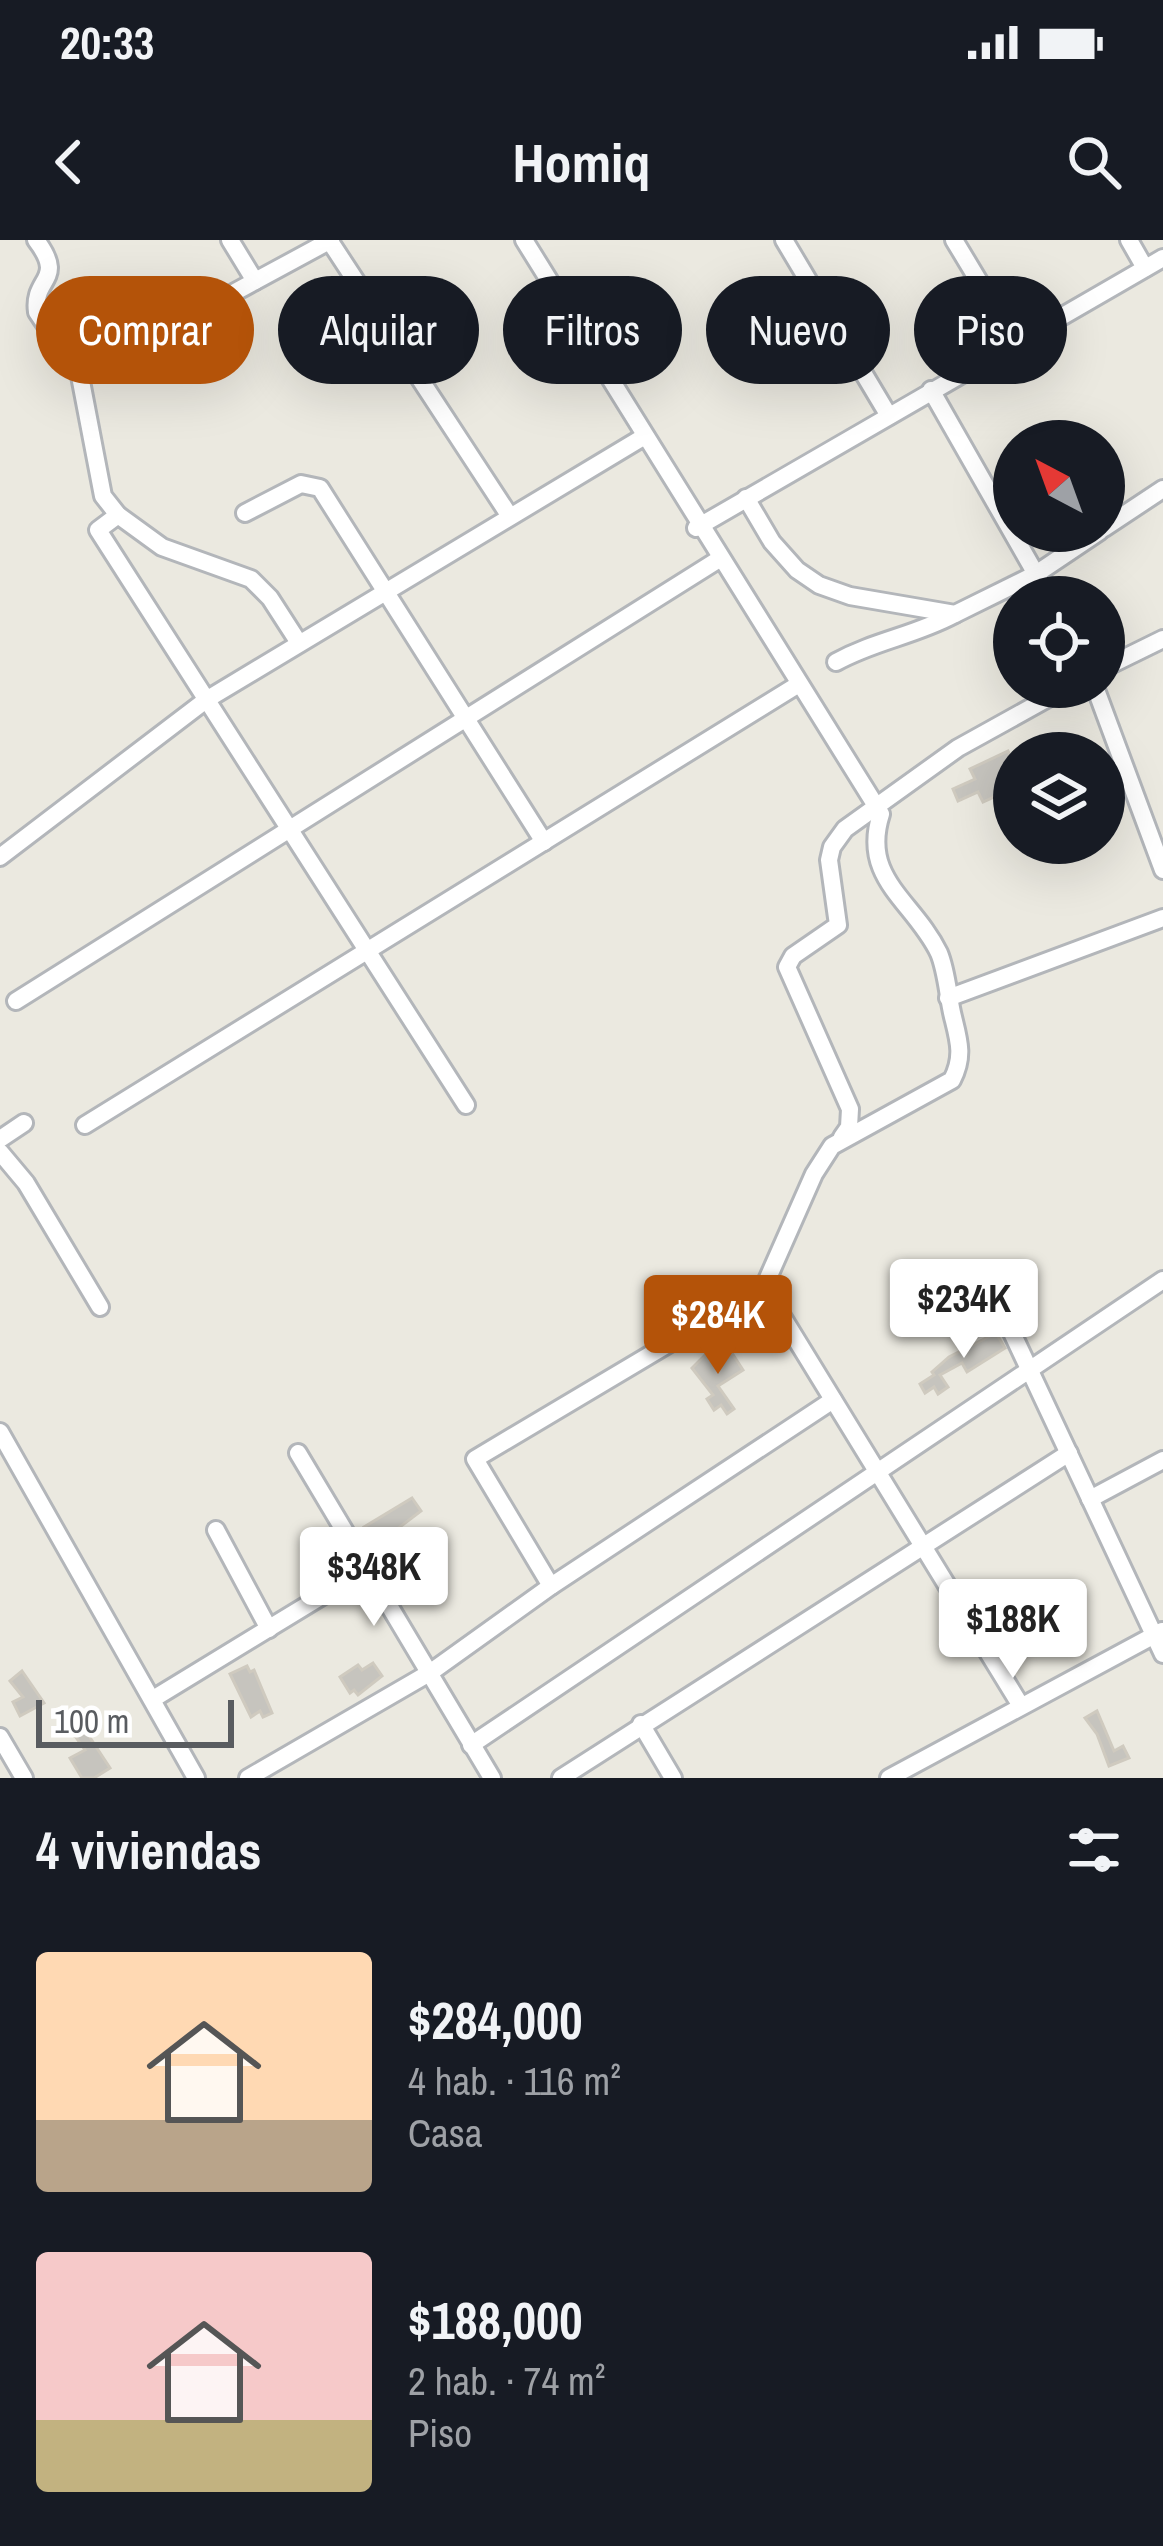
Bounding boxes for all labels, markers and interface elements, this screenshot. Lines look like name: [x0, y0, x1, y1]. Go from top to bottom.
text: 20:33: [60, 12, 154, 73]
text: Homiq: [513, 126, 650, 199]
icon: back: [36, 129, 102, 195]
icon: search: [1061, 129, 1127, 195]
chip: Comprar: [36, 276, 254, 384]
chip: Alquilar: [278, 276, 479, 384]
chip: Filtros: [503, 276, 682, 384]
chip: Nuevo: [706, 276, 890, 384]
chip: Piso: [914, 276, 1067, 384]
north arrow: [993, 420, 1125, 552]
map controls: [993, 420, 1125, 864]
button: locate: [993, 576, 1125, 708]
button: layers: [993, 732, 1125, 864]
pin: $234K: [880, 1259, 1048, 1361]
text: $234K: [917, 1272, 1011, 1324]
pin: $284K: [634, 1275, 802, 1377]
text: $284K: [671, 1288, 765, 1340]
pin: $348K: [290, 1527, 458, 1629]
text: $348K: [327, 1540, 421, 1592]
pin: $188K: [929, 1579, 1097, 1681]
text: $188K: [966, 1592, 1060, 1644]
scale bar: [36, 1694, 234, 1747]
text: 100 m: [54, 1699, 129, 1743]
text: 4 viviendas: [36, 1816, 262, 1885]
icon: filters: [1061, 1817, 1127, 1883]
text: $284,000: [408, 1986, 582, 2055]
icon: home: [132, 2000, 276, 2144]
text: 4 hab. · 116 m²: [408, 2055, 621, 2107]
text: Casa: [408, 2107, 483, 2159]
text: $188,000: [408, 2286, 582, 2355]
icon: home: [132, 2300, 276, 2444]
text: 2 hab. · 74 m²: [408, 2355, 605, 2407]
text: Piso: [408, 2407, 472, 2459]

